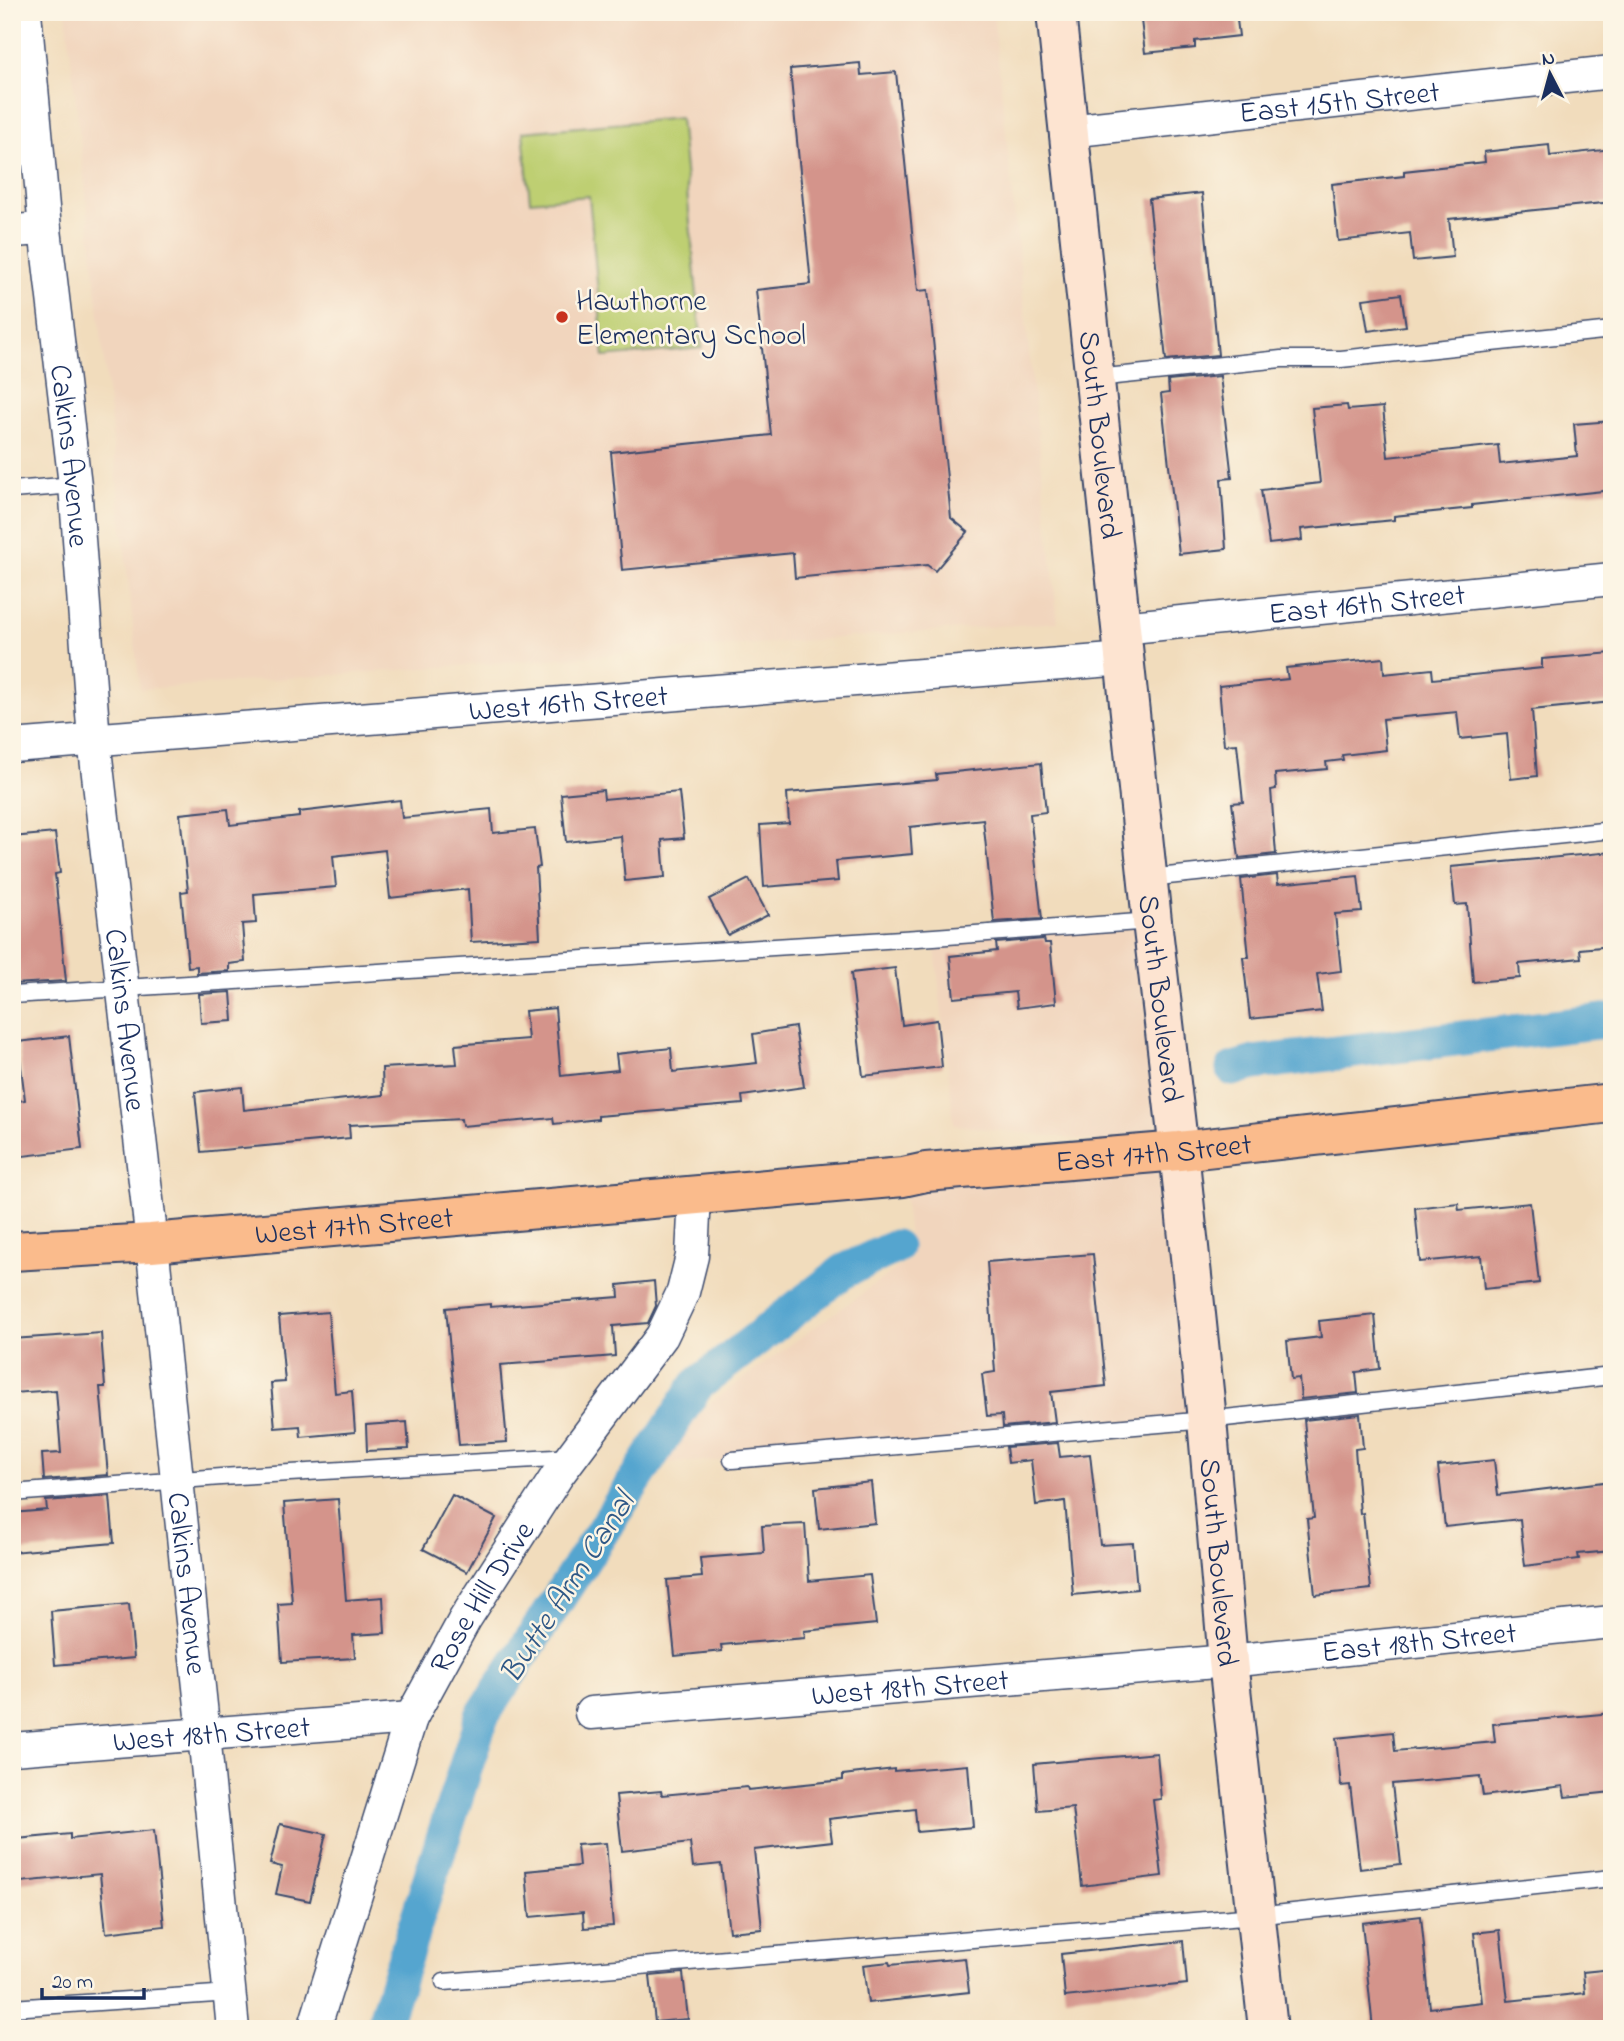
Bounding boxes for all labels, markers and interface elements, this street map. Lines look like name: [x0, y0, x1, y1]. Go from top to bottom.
north arrow: [1516, 38, 1586, 108]
text: N: [1541, 45, 1556, 74]
street label: East 15th Street: [1237, 72, 1442, 137]
place label: Hawthorne Elementary School: [576, 281, 806, 359]
marker: Hawthorne Elementary School: [554, 309, 570, 325]
street label: South Boulevard: [1065, 329, 1131, 541]
street label: Calkins Avenue: [36, 362, 99, 549]
street label: East 16th Street: [1267, 575, 1468, 638]
street label: West 16th Street: [467, 676, 670, 735]
street label: South Boulevard: [1124, 893, 1192, 1105]
street label: Calkins Avenue: [91, 926, 156, 1114]
street label: East 17th Street: [1054, 1124, 1254, 1186]
street label: West 17th Street: [253, 1198, 455, 1259]
street label: South Boulevard: [1185, 1457, 1247, 1669]
water label: Butte Arm Canal: [489, 1481, 650, 1694]
street label: Calkins Avenue: [153, 1490, 217, 1678]
street label: Rose Hill Drive: [420, 1513, 548, 1682]
street label: East 18th Street: [1320, 1613, 1519, 1676]
street label: West 18th Street: [810, 1660, 1011, 1720]
street label: West 18th Street: [111, 1707, 312, 1766]
scale bar: [42, 1957, 144, 2001]
text: 20 m: [52, 1968, 93, 1998]

